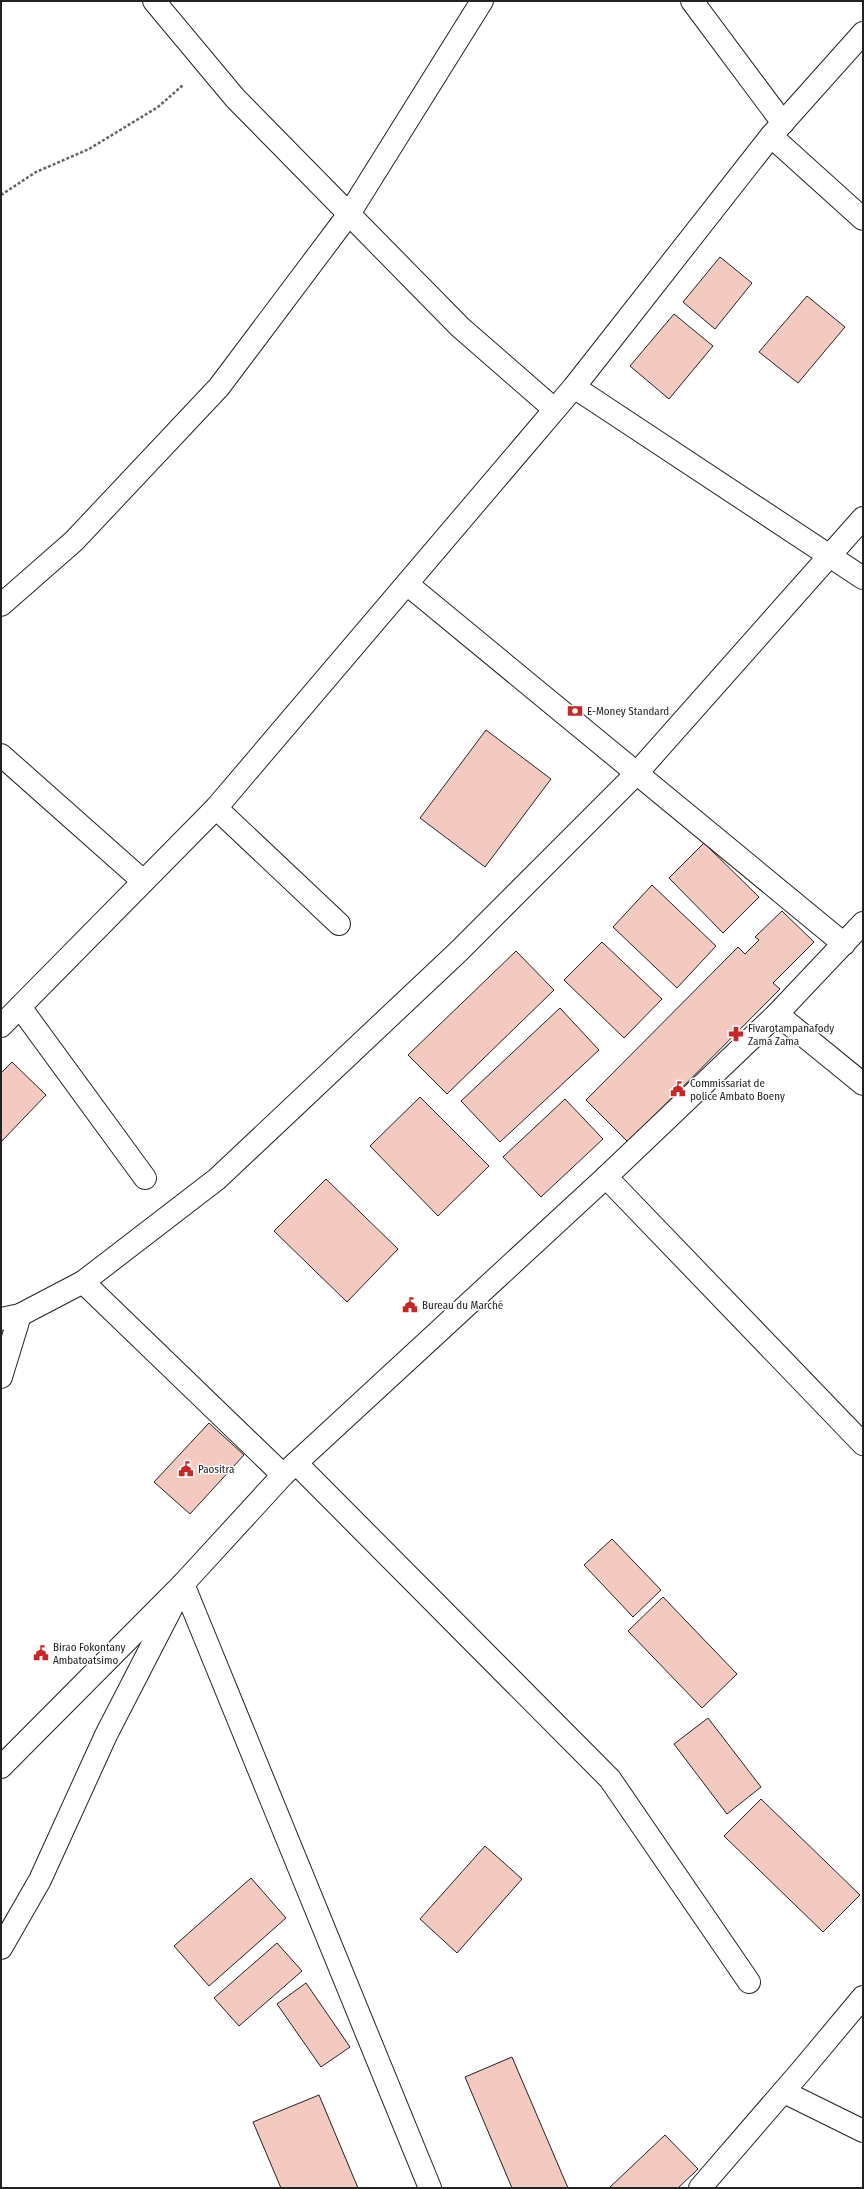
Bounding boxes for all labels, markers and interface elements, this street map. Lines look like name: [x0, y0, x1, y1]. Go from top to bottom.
bank icon: E-Money Standard: [566, 702, 584, 720]
place label: E-Money Standard: [587, 705, 669, 718]
place label: Fivarotampanafody Zama Zama: [748, 1022, 834, 1048]
pharmacy icon: Fivarotampanafody Zama Zama: [727, 1025, 745, 1043]
place label: Commissariat de police Ambato Boeny: [690, 1077, 785, 1103]
public building icon: Commissariat de police Ambato Boeny: [669, 1080, 687, 1098]
public building icon: Bureau du Marché: [401, 1296, 419, 1314]
place label: Bureau du Marché: [422, 1299, 503, 1312]
public building icon: Paositra: [177, 1460, 195, 1478]
place label: Paositra: [198, 1463, 234, 1476]
place label: Birao Fokontany Ambatoatsimo: [53, 1641, 126, 1667]
public building icon: Birao Fokontany Ambatoatsimo: [32, 1644, 50, 1662]

